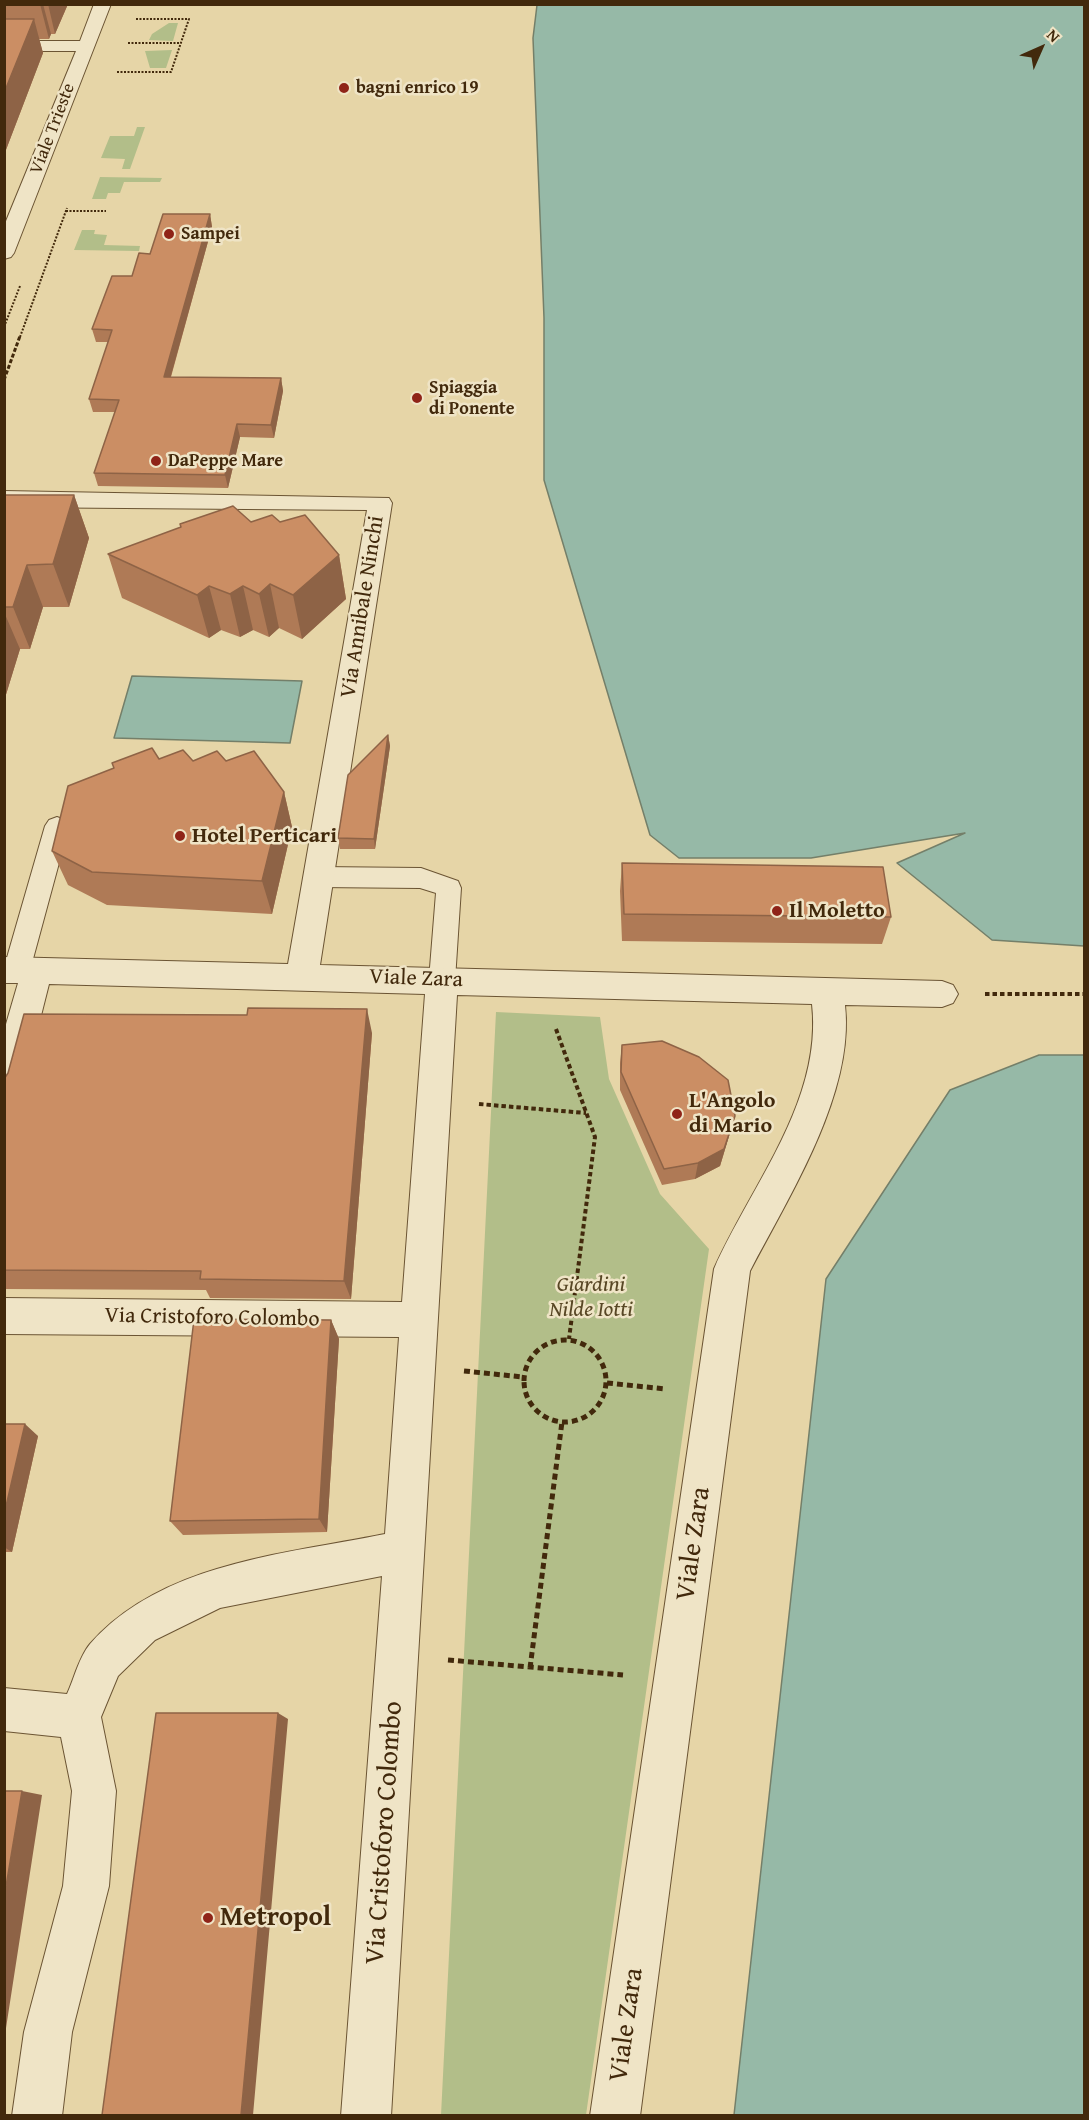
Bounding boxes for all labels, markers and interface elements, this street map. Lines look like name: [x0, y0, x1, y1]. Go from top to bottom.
north arrow: [1011, 18, 1071, 78]
text: N: [1041, 23, 1066, 48]
place label: bagni enrico 19: [356, 77, 479, 99]
street label: Viale Trieste: [26, 80, 80, 178]
marker: bagni enrico 19: [337, 81, 351, 95]
place label: Sampei: [181, 223, 240, 245]
marker: Sampei: [162, 227, 176, 241]
place label: Spiaggia di Ponente: [429, 377, 515, 420]
marker: Spiaggia di Ponente: [410, 391, 424, 405]
place label: DaPeppe Mare: [168, 450, 283, 472]
marker: DaPeppe Mare: [149, 454, 163, 468]
street label: Via Annibale Ninchi: [336, 514, 390, 700]
place label: Hotel Perticari: [192, 823, 337, 849]
marker: Hotel Perticari: [173, 829, 187, 843]
place label: Il Moletto: [789, 898, 885, 924]
marker: Il Moletto: [770, 904, 784, 918]
street label: Viale Zara: [369, 964, 463, 994]
place label: L'Angolo di Mario: [689, 1088, 775, 1140]
marker: L'Angolo di Mario: [670, 1107, 684, 1121]
park label: Giardini Nilde Iotti: [549, 1272, 633, 1324]
street label: Via Cristoforo Colombo: [104, 1303, 320, 1333]
street label: Viale Zara: [670, 1485, 718, 1603]
street label: Via Cristoforo Colombo: [360, 1700, 410, 1966]
place label: Metropol: [220, 1902, 331, 1934]
marker: Metropol: [201, 1911, 215, 1925]
street label: Viale Zara: [603, 1966, 651, 2084]

